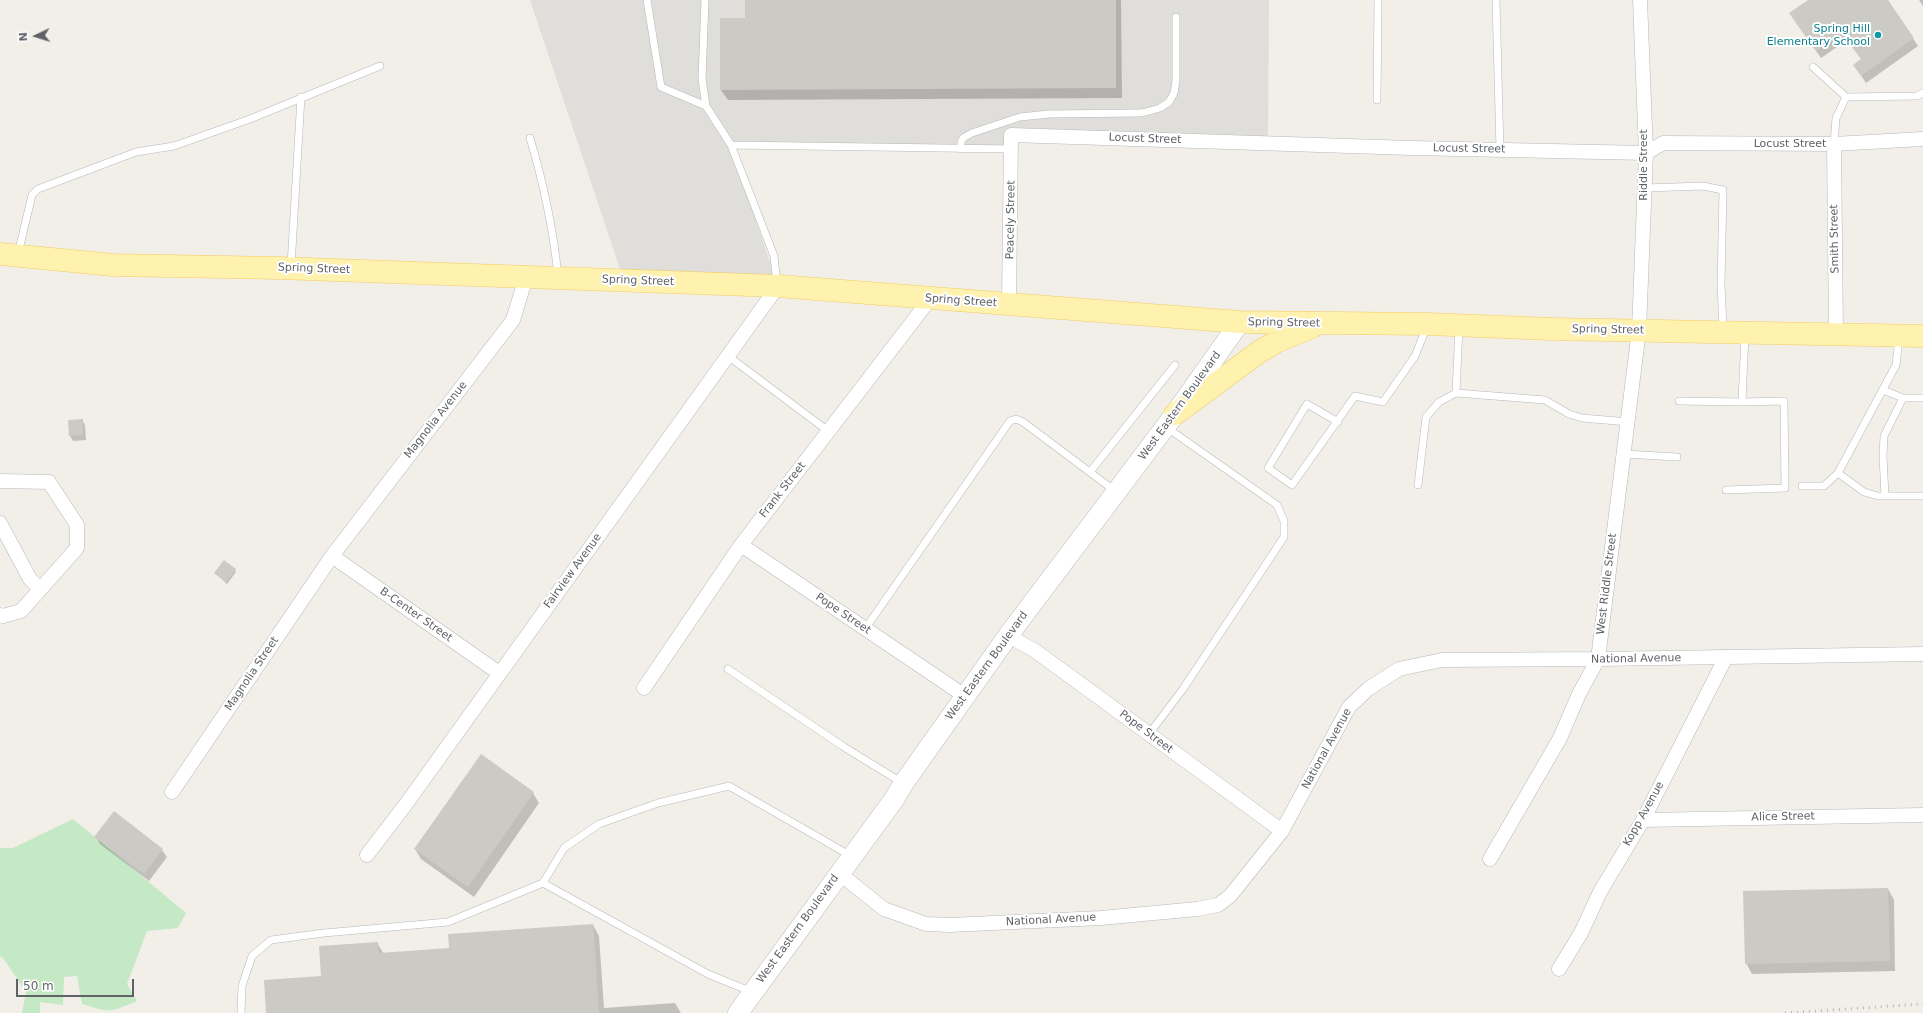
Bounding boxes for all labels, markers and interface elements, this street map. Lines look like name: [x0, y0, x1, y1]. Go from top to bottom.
north arrow: [16, 16, 56, 56]
place label: Spring Hill Elementary School: [1767, 22, 1870, 48]
marker: Spring Hill Elementary School: [1873, 30, 1883, 40]
text: N: [17, 32, 30, 42]
street label: Riddle Street: [1637, 129, 1651, 201]
street label: Locust Street: [1108, 131, 1182, 147]
street label: Locust Street: [1754, 137, 1826, 151]
street label: Locust Street: [1433, 142, 1505, 156]
street label: Peacely Street: [1004, 180, 1018, 260]
street label: Smith Street: [1828, 204, 1842, 274]
street label: Spring Street: [278, 261, 350, 277]
street label: Spring Street: [602, 273, 674, 289]
street label: Spring Street: [924, 292, 998, 310]
street label: Spring Street: [1248, 316, 1320, 330]
street label: Spring Street: [1572, 323, 1644, 337]
street label: West Eastern Boulevard: [1136, 349, 1224, 463]
street label: Magnolia Avenue: [402, 379, 470, 461]
street label: Frank Street: [757, 460, 809, 520]
street label: Fairview Avenue: [541, 531, 605, 611]
street label: West Riddle Street: [1594, 533, 1620, 635]
street label: B-Center Street: [377, 585, 455, 645]
street label: Pope Street: [813, 591, 873, 637]
street label: West Eastern Boulevard: [943, 609, 1031, 723]
street label: Magnolia Street: [222, 634, 282, 714]
street label: National Avenue: [1591, 652, 1681, 666]
street label: National Avenue: [1299, 706, 1355, 792]
street label: Pope Street: [1117, 708, 1175, 756]
street label: Kopp Avenue: [1621, 779, 1667, 849]
street label: Alice Street: [1751, 810, 1815, 824]
street label: West Eastern Boulevard: [754, 872, 842, 986]
street label: National Avenue: [1006, 911, 1096, 929]
scale bar: [18, 971, 136, 997]
text: 50 m: [23, 979, 54, 993]

